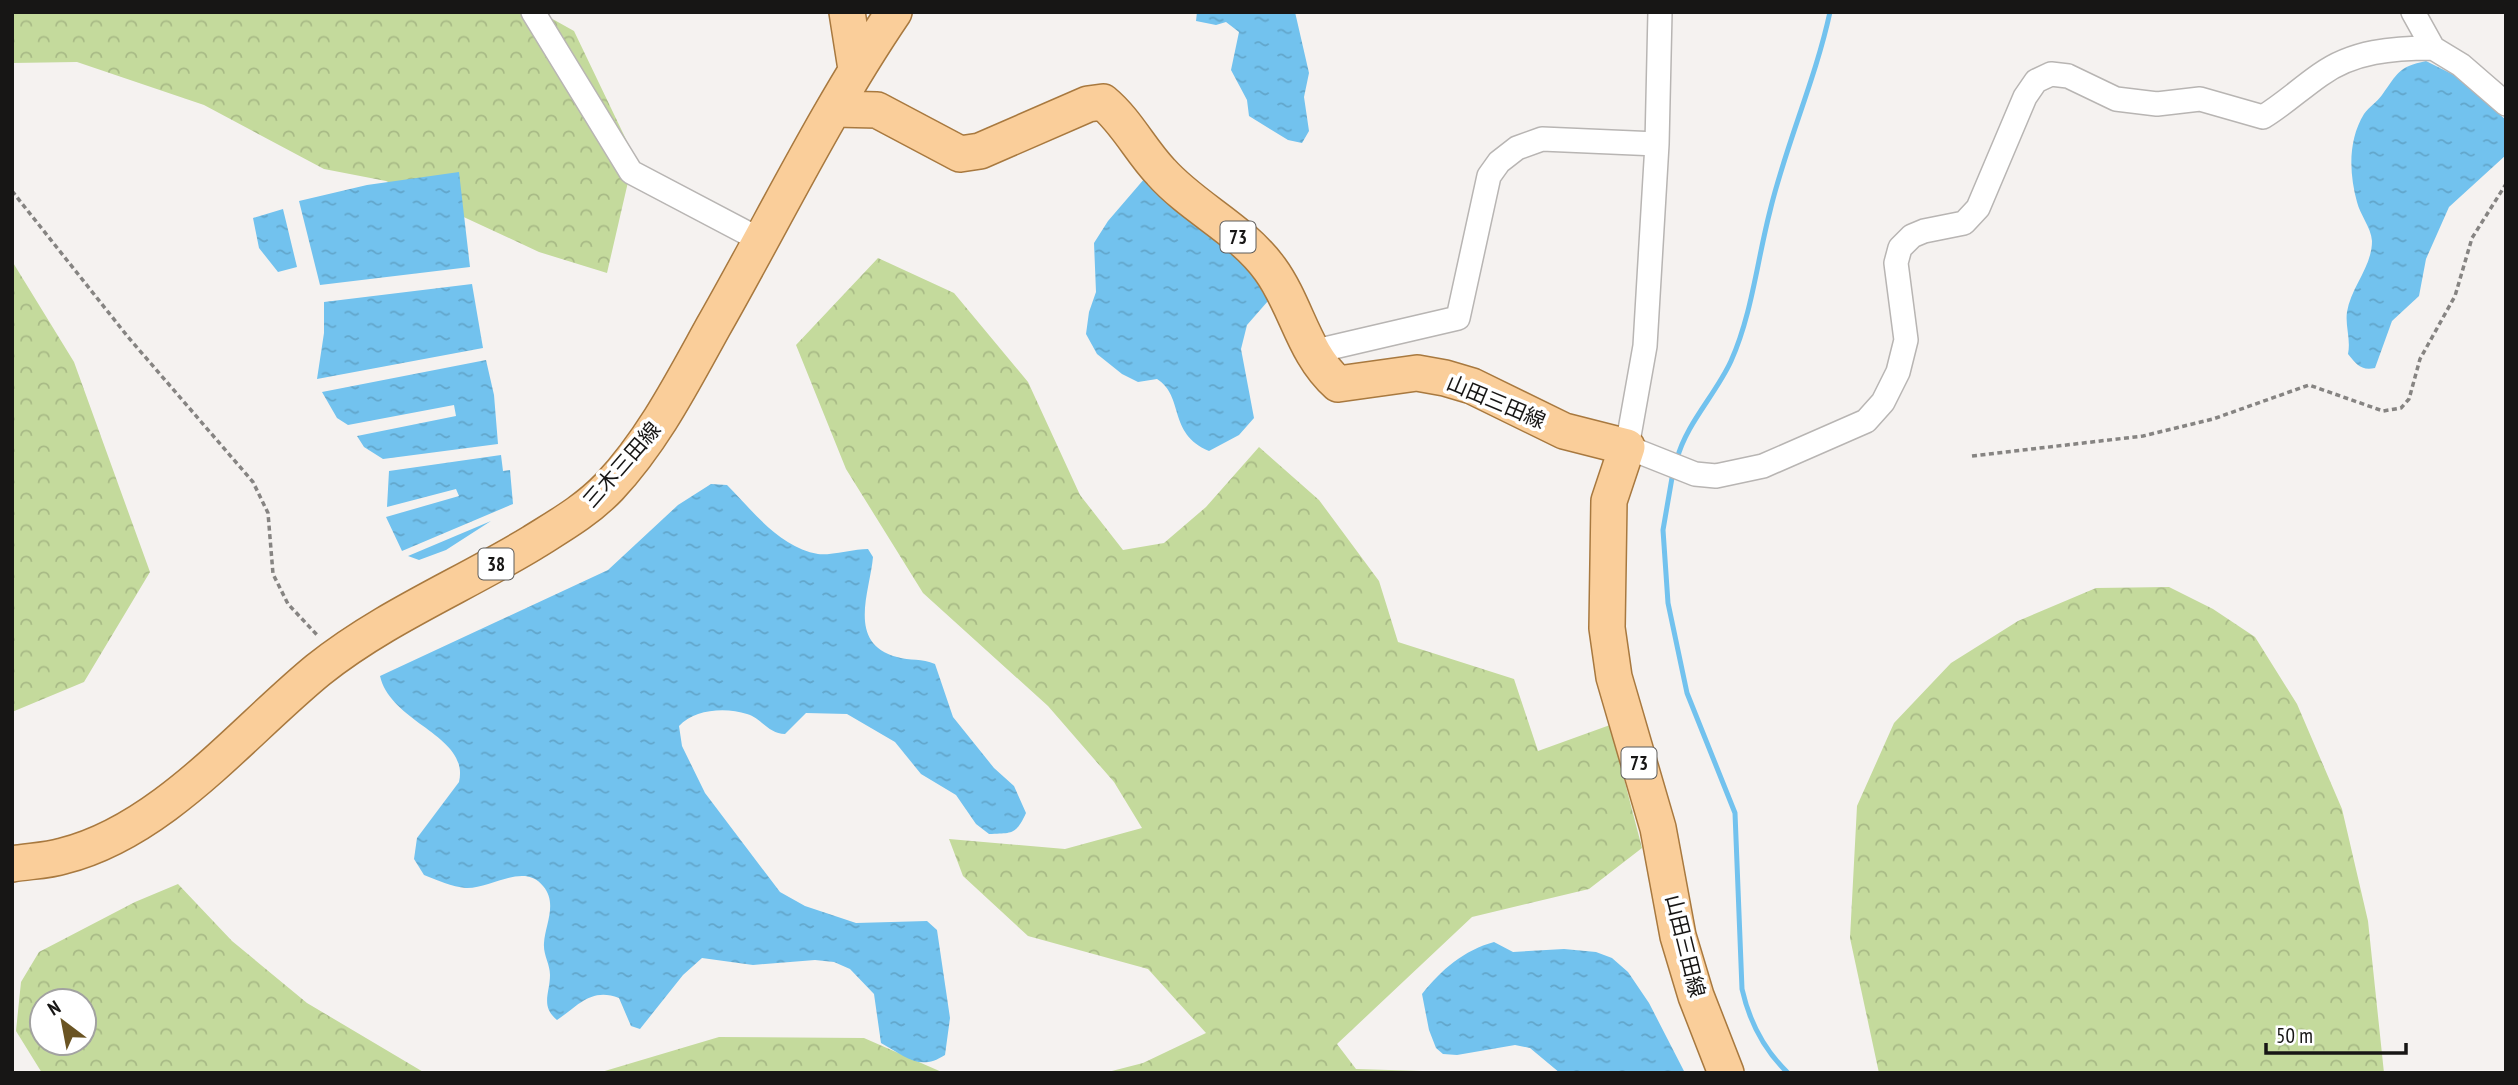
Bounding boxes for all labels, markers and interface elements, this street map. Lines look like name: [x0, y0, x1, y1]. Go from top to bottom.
road number: 73: [1220, 221, 1256, 252]
street label: 山田三田線: [1443, 369, 1550, 434]
street label: 三木三田線: [577, 416, 666, 513]
road number: 38: [478, 548, 514, 580]
road number: 73: [1622, 748, 1656, 778]
street label: 山田三田線: [1660, 892, 1711, 1000]
north arrow: [28, 987, 98, 1057]
text: N: [43, 995, 65, 1020]
scale bar: [2266, 1012, 2406, 1056]
text: 50 m: [2276, 1022, 2313, 1049]

